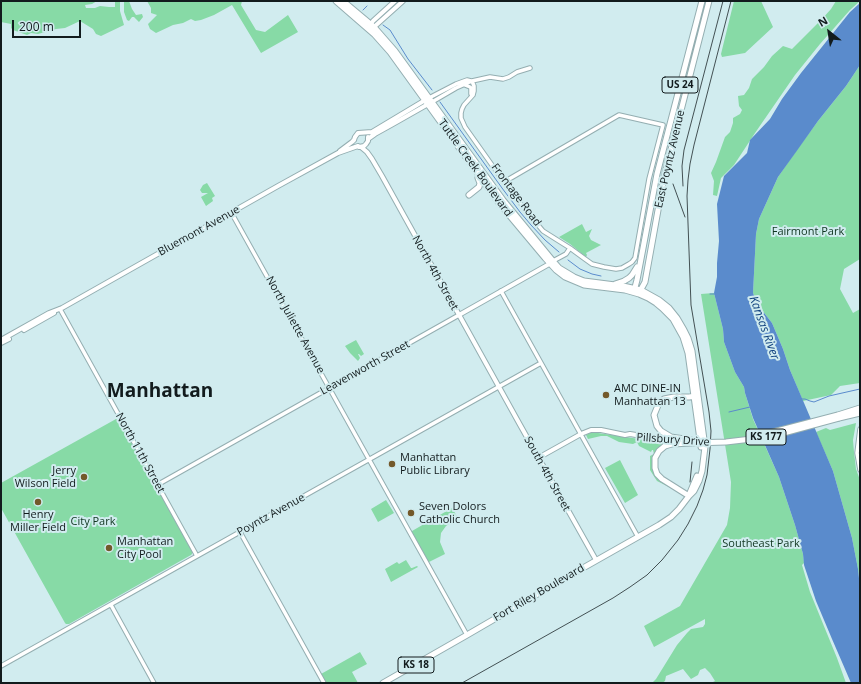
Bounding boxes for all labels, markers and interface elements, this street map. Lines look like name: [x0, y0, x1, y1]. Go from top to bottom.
scale bar: [14, 12, 83, 38]
north arrow: [809, 12, 849, 52]
text: N: [815, 12, 830, 30]
text: 200 m: [19, 18, 54, 35]
road number: US 24: [662, 77, 698, 93]
street label: East Poyntz Avenue: [652, 109, 688, 209]
street label: Tuttle Creek Boulevard: [435, 117, 515, 219]
street label: Frontage Road: [488, 161, 544, 229]
street label: Bluemont Avenue: [156, 203, 242, 259]
park label: Fairmont Park: [772, 225, 844, 239]
street label: North 4th Street: [409, 233, 461, 313]
street label: North Juliette Avenue: [263, 274, 327, 376]
water label: Kansas River: [746, 294, 782, 362]
street label: Leavenworth Street: [318, 338, 412, 398]
district label: Manhattan: [107, 381, 213, 403]
place label: AMC DINE-IN Manhattan 13: [614, 382, 686, 408]
marker: AMC DINE-IN Manhattan 13: [601, 390, 611, 400]
street label: North 11th Street: [112, 411, 168, 495]
road number: KS 177: [746, 429, 786, 445]
street label: Pillsbury Drive: [636, 431, 710, 449]
street label: South 4th Street: [521, 434, 573, 514]
place label: Manhattan Public Library: [400, 451, 470, 477]
marker: Manhattan Public Library: [387, 459, 397, 469]
place label: Jerry Wilson Field: [15, 464, 76, 490]
marker: Jerry Wilson Field: [79, 472, 89, 482]
street label: Poyntz Avenue: [235, 491, 307, 539]
marker: Henry Miller Field: [33, 497, 43, 507]
place label: Seven Dolors Catholic Church: [419, 500, 500, 526]
place label: Henry Miller Field: [10, 508, 66, 534]
marker: Seven Dolors Catholic Church: [406, 508, 416, 518]
park label: City Park: [71, 515, 115, 529]
place label: Manhattan City Pool: [117, 535, 173, 561]
park label: Southeast Park: [722, 537, 800, 551]
marker: Manhattan City Pool: [104, 543, 114, 553]
street label: Fort Riley Boulevard: [491, 562, 587, 624]
road number: KS 18: [398, 657, 434, 673]

